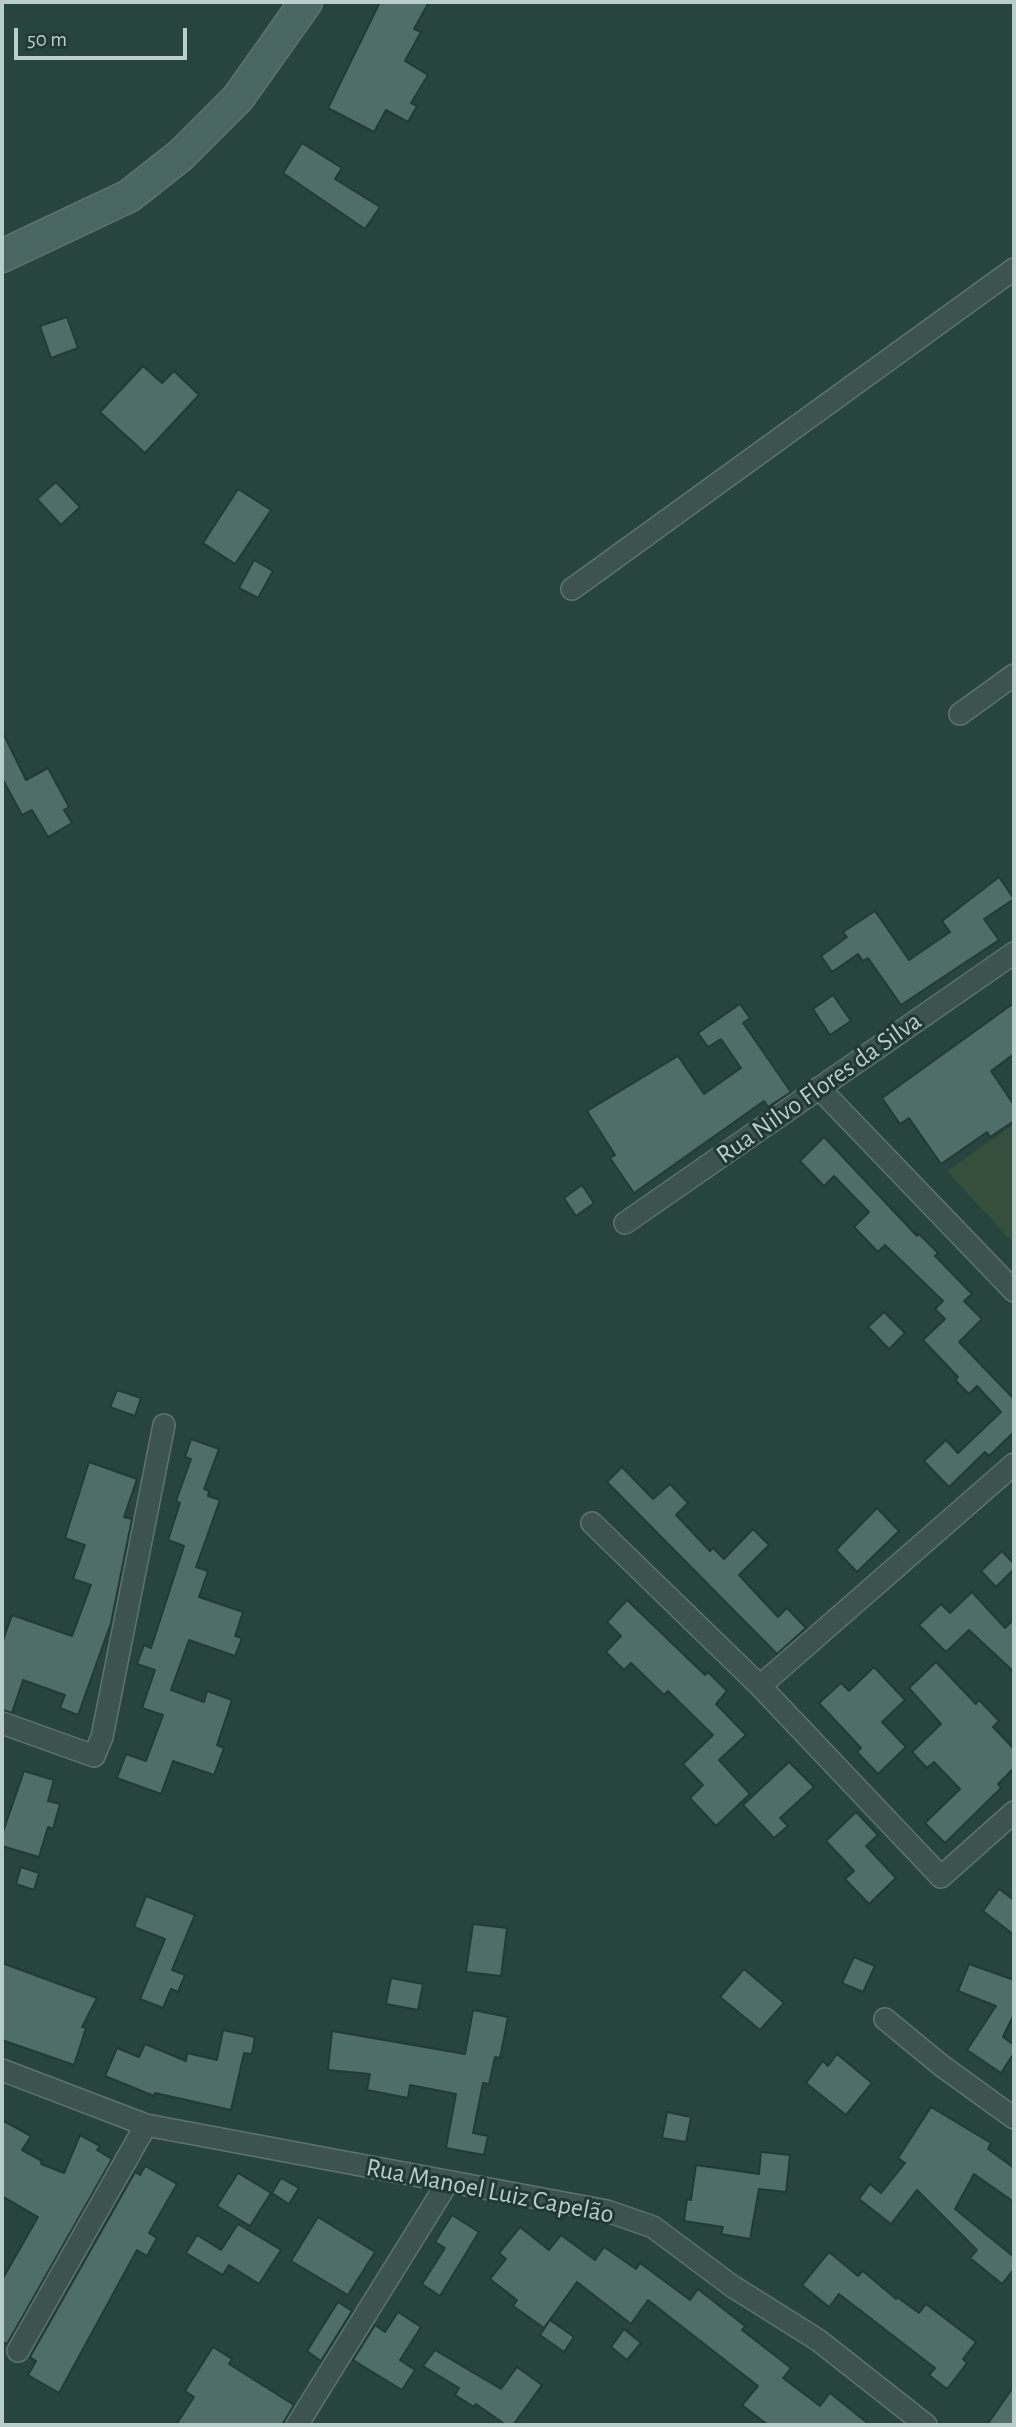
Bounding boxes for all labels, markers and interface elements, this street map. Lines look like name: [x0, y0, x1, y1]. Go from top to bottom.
scale bar: [18, 14, 191, 58]
text: 50 m: [27, 29, 67, 50]
street label: Rua Nilvo Flores da Silva: [710, 1005, 928, 1171]
street label: Rua Manoel Luiz Capelão: [364, 2152, 616, 2230]

